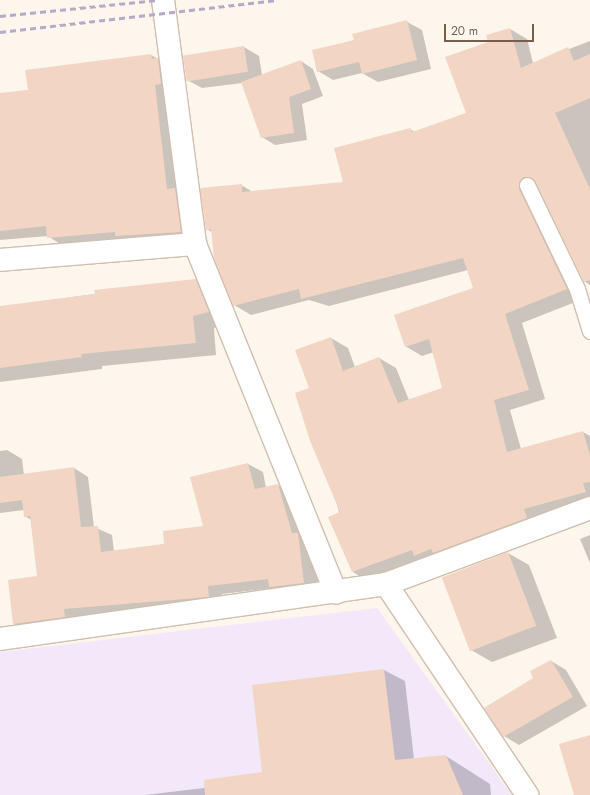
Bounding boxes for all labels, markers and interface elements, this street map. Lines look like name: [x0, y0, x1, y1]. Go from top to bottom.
scale bar: [446, 16, 536, 42]
text: 20 m: [451, 22, 478, 40]

